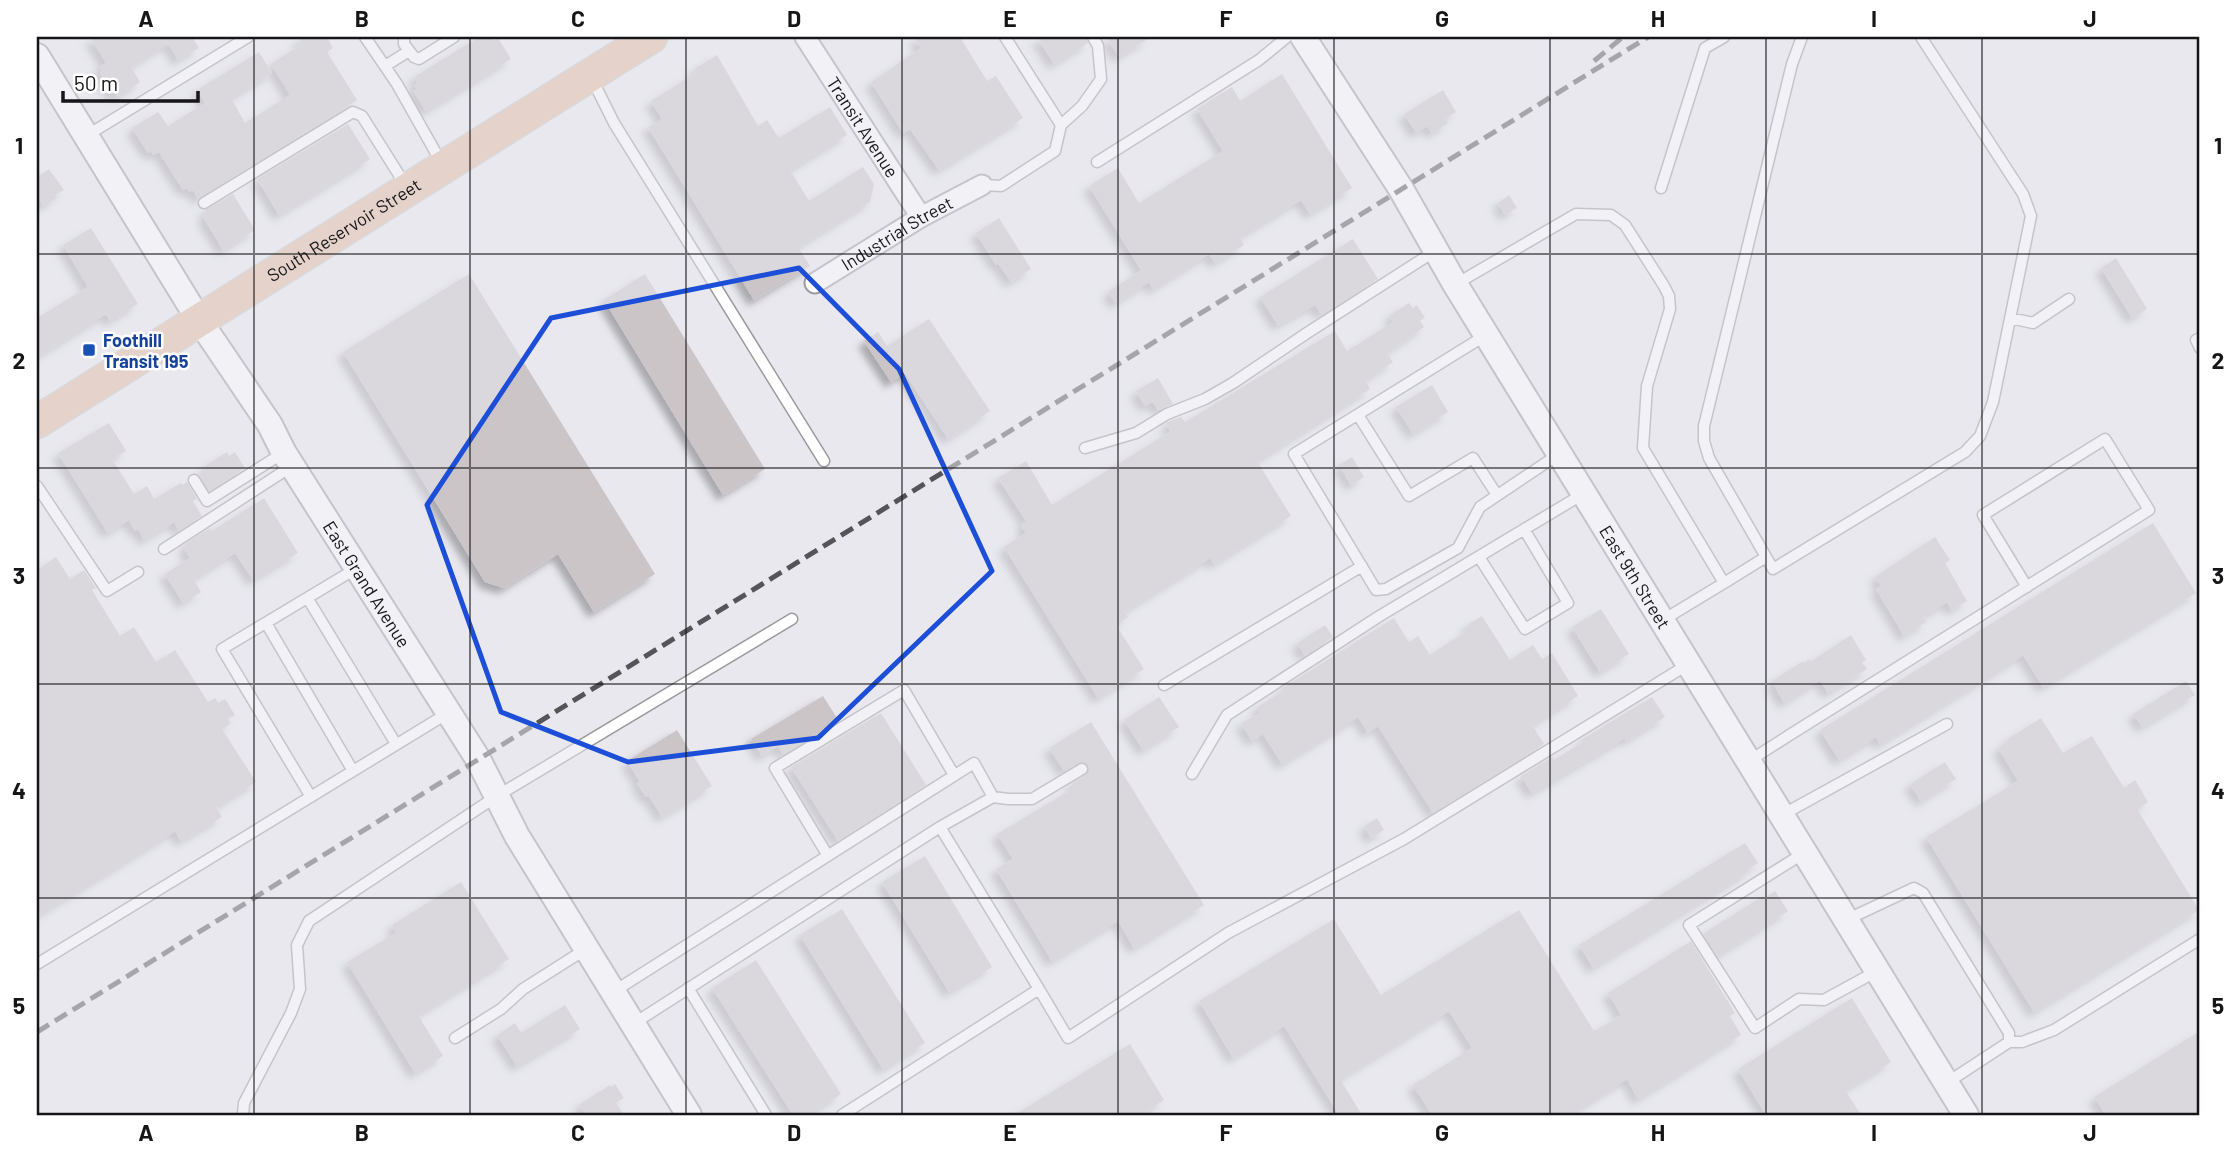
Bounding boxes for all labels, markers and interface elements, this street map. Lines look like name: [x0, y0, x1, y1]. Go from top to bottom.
text: A: [138, 4, 154, 32]
text: B: [355, 4, 369, 32]
text: C: [571, 4, 585, 32]
text: D: [787, 4, 801, 32]
text: E: [1003, 4, 1017, 32]
text: F: [1220, 4, 1233, 32]
text: G: [1435, 4, 1449, 32]
text: H: [1651, 4, 1665, 32]
text: I: [1871, 4, 1877, 32]
text: J: [2083, 4, 2097, 32]
scale bar: [63, 60, 198, 104]
text: 50 m: [74, 70, 118, 95]
street label: Transit Avenue: [822, 72, 903, 181]
text: 1: [15, 131, 23, 159]
text: 1: [2214, 131, 2222, 159]
street label: South Reservoir Street: [263, 173, 425, 286]
street label: Industrial Street: [837, 191, 956, 275]
place label: Foothill Transit 195: [103, 329, 189, 372]
marker: Foothill Transit 195: [81, 342, 97, 358]
text: 2: [13, 346, 25, 374]
text: 2: [2212, 346, 2224, 374]
street label: East Grand Avenue: [319, 517, 415, 652]
street label: East 9th Street: [1595, 521, 1675, 633]
text: 3: [13, 561, 25, 589]
text: 3: [2212, 561, 2224, 589]
text: 4: [12, 776, 26, 804]
text: 4: [2211, 776, 2225, 804]
text: 5: [13, 991, 25, 1019]
text: 5: [2212, 991, 2224, 1019]
text: A: [138, 1118, 154, 1146]
text: B: [355, 1118, 369, 1146]
text: C: [571, 1118, 585, 1146]
text: D: [787, 1118, 801, 1146]
text: E: [1003, 1118, 1017, 1146]
text: F: [1220, 1118, 1233, 1146]
text: G: [1435, 1118, 1449, 1146]
text: H: [1651, 1118, 1665, 1146]
text: I: [1871, 1118, 1877, 1146]
text: J: [2083, 1118, 2097, 1146]

